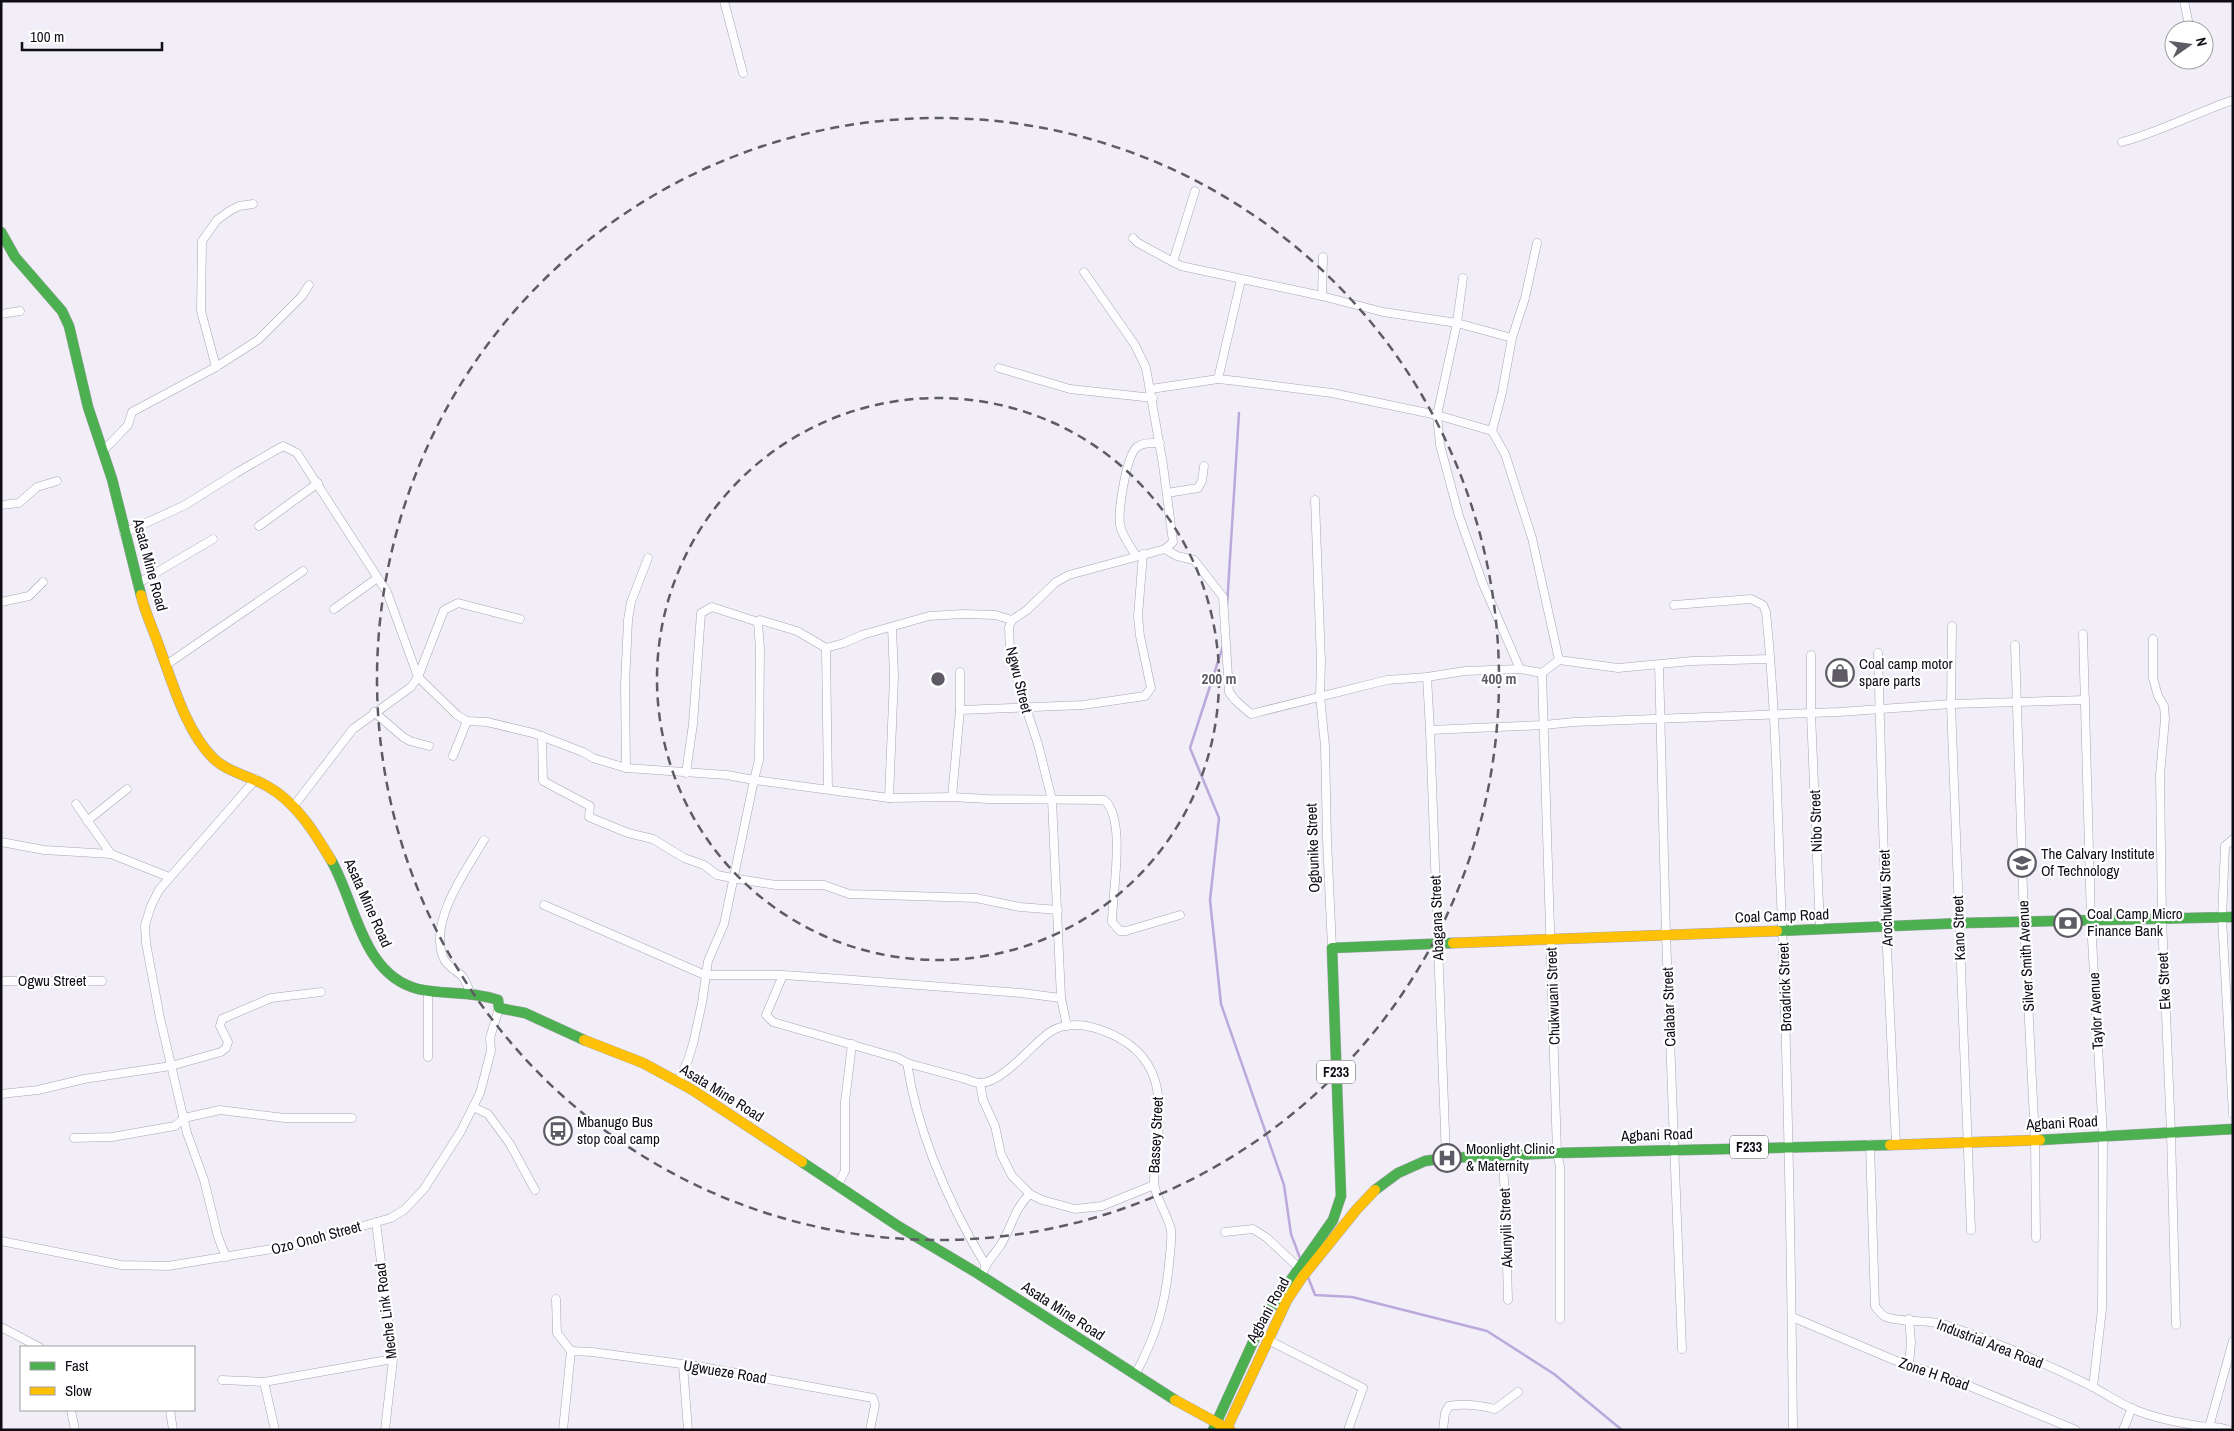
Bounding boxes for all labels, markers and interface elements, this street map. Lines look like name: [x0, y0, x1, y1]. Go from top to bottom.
scale bar: [22, 20, 162, 52]
north arrow: [2164, 20, 2214, 70]
text: 100 m: [30, 26, 64, 47]
text: N: [2192, 36, 2211, 48]
street label: Asata Mine Road: [128, 515, 173, 613]
street label: Ngwu Street: [1001, 645, 1038, 716]
place label: Coal camp motor spare parts: [1859, 653, 1953, 691]
shop icon: Coal camp motor spare parts: [1825, 658, 1855, 688]
text: 200 m: [1202, 668, 1236, 689]
text: 400 m: [1482, 668, 1516, 689]
centre of rings: [929, 670, 947, 688]
street label: Nibo Street: [1804, 789, 1827, 852]
street label: Ogbunike Street: [1300, 802, 1325, 893]
place label: The Calvary Institute Of Technology: [2041, 843, 2155, 881]
school or university icon: The Calvary Institute Of Technology: [2007, 848, 2037, 878]
street label: Arochukwu Street: [1873, 849, 1898, 948]
street label: Asata Mine Road: [339, 854, 397, 950]
street label: Abagana Street: [1424, 874, 1449, 962]
street label: Kano Street: [1947, 895, 1970, 961]
street label: Silver Smith Avenue: [2012, 900, 2039, 1012]
street label: Coal Camp Road: [1734, 903, 1829, 928]
place label: Coal Camp Micro Finance Bank: [2087, 903, 2183, 941]
bank icon: Coal Camp Micro Finance Bank: [2053, 908, 2083, 938]
street label: Broadrick Street: [1772, 942, 1797, 1032]
street label: Chukwuani Street: [1540, 946, 1565, 1045]
street label: Eke Street: [2151, 951, 2175, 1010]
street label: Calabar Street: [1657, 966, 1680, 1047]
street label: Ogwu Street: [18, 970, 87, 991]
street label: Taylor Avenue: [2083, 972, 2108, 1050]
street label: Asata Mine Road: [676, 1058, 768, 1127]
road number: F233: [1317, 1060, 1355, 1084]
street label: Bassey Street: [1143, 1096, 1168, 1174]
street label: Agbani Road: [2025, 1110, 2098, 1135]
place label: Mbanugo Bus stop coal camp: [577, 1111, 660, 1149]
bus stop icon: Mbanugo Bus stop coal camp: [543, 1116, 573, 1146]
street label: Agbani Road: [1620, 1123, 1693, 1146]
road number: F233: [1730, 1136, 1768, 1158]
place label: Moonlight Clinic & Maternity: [1466, 1138, 1555, 1176]
hospital icon: Moonlight Clinic & Maternity: [1432, 1143, 1462, 1173]
street label: Akunyili Street: [1494, 1187, 1517, 1269]
street label: Ozo Onoh Street: [269, 1215, 364, 1260]
street label: Meche Link Road: [369, 1262, 402, 1360]
street label: Agbani Road: [1240, 1273, 1294, 1347]
street label: Asata Mine Road: [1017, 1275, 1109, 1345]
street label: Industrial Area Road: [1934, 1314, 2046, 1373]
legend: [20, 1346, 195, 1411]
street label: Zone H Road: [1896, 1352, 1972, 1395]
text: Fast: [65, 1355, 89, 1376]
street label: Ugwueze Road: [682, 1355, 768, 1388]
text: Slow: [65, 1380, 92, 1401]

